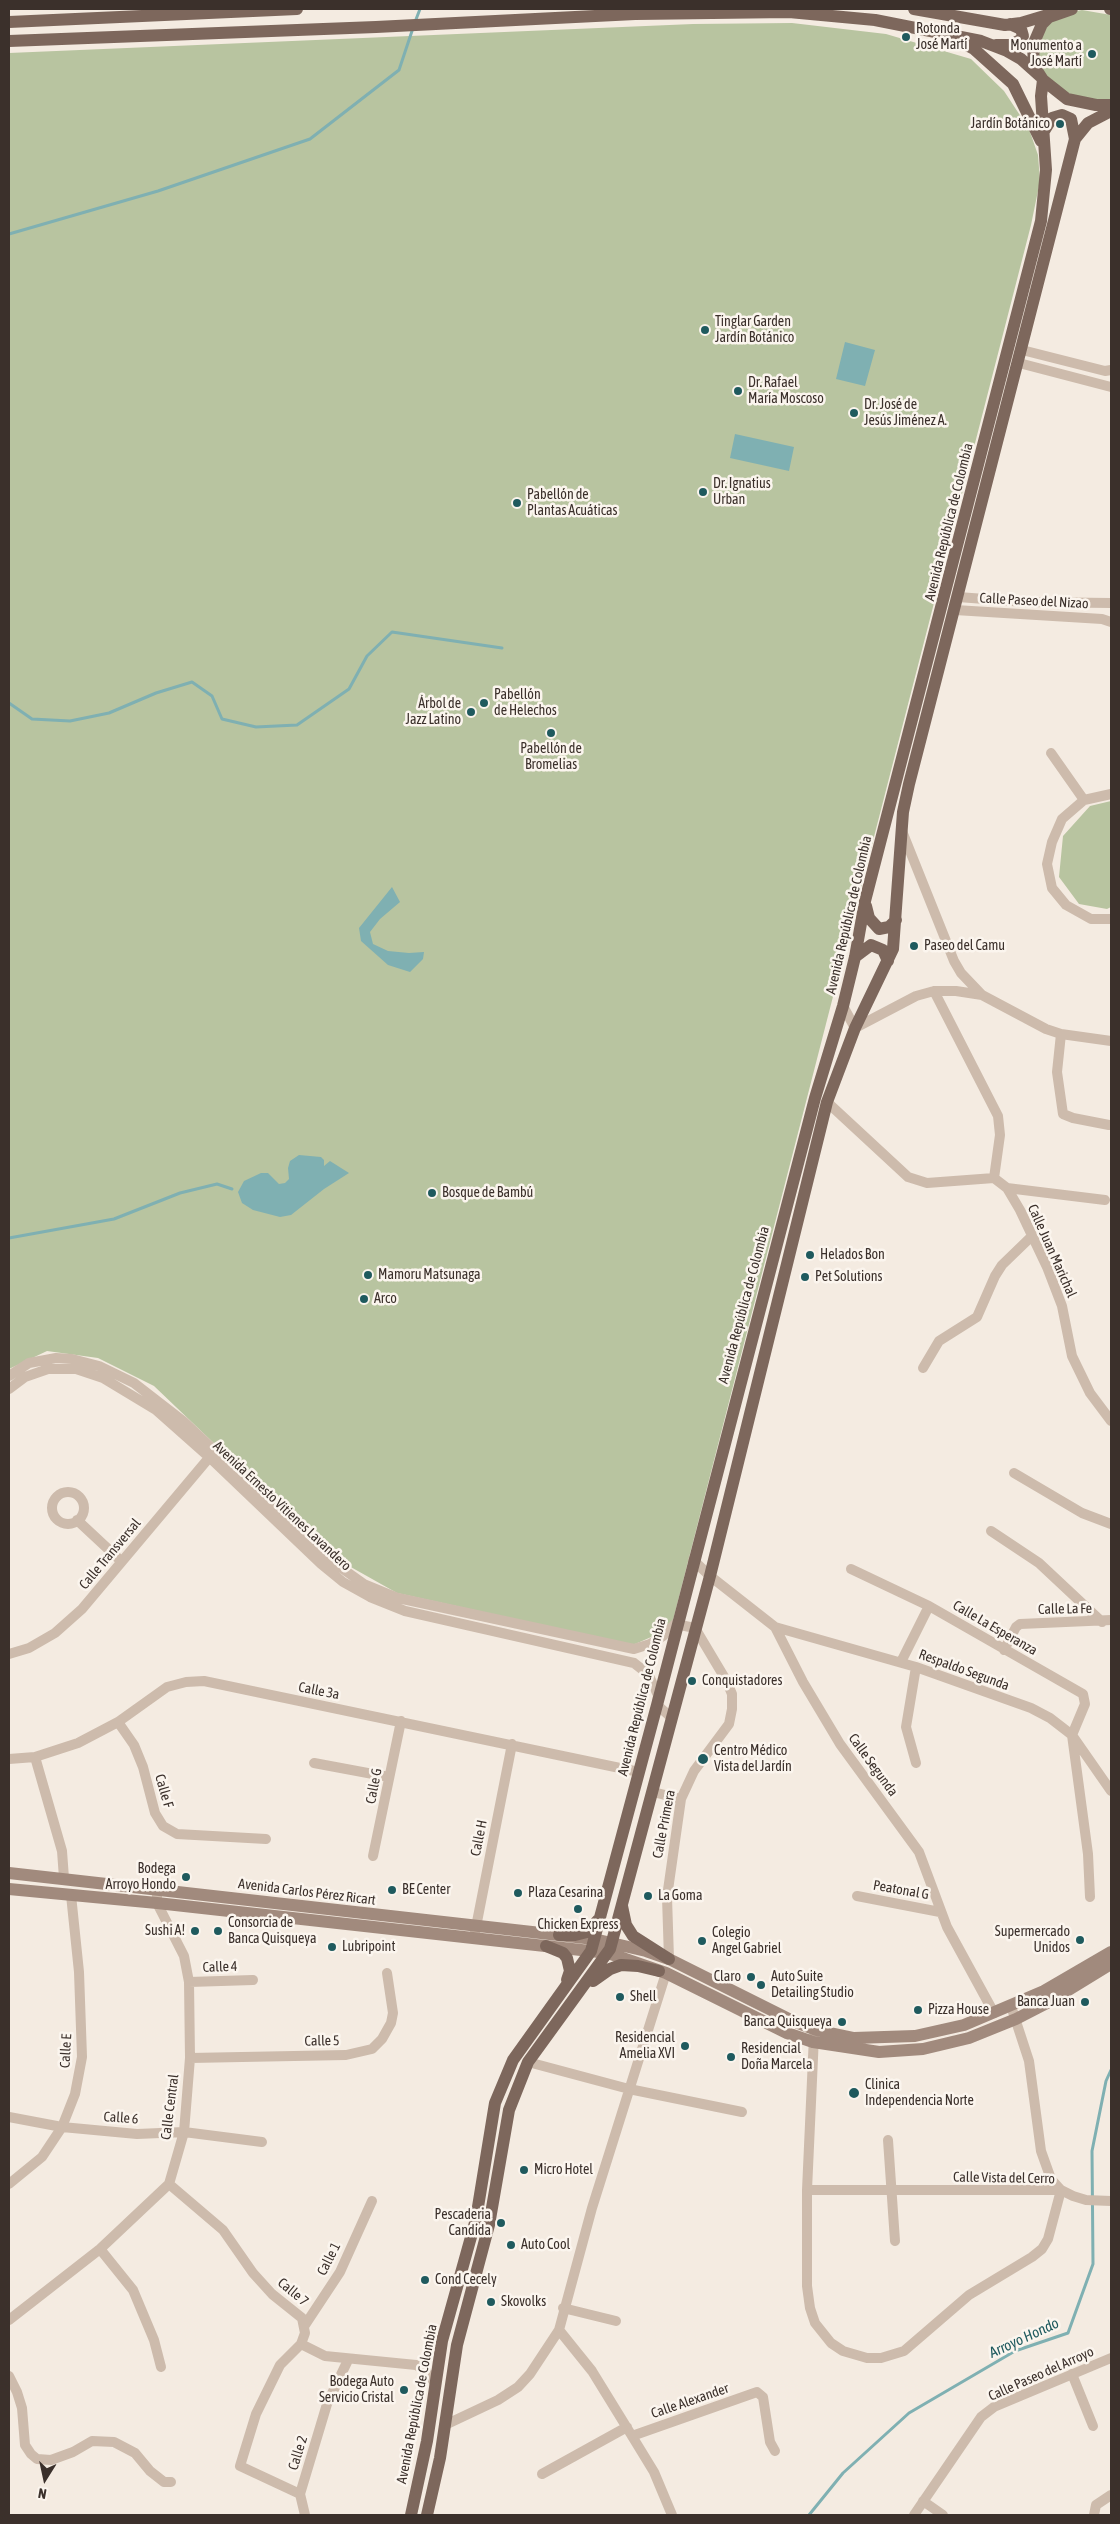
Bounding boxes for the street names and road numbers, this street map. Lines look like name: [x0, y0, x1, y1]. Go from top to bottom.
street label: Avenida República de Colombia: [921, 441, 977, 603]
street label: Calle Paseo del Nizao: [979, 590, 1089, 612]
street label: Avenida República de Colombia: [823, 834, 875, 996]
street label: Calle Juan Marichal: [1024, 1202, 1080, 1300]
street label: Avenida República de Colombia: [715, 1224, 773, 1386]
street label: Avenida Ernesto Vitienes Lavandero: [209, 1438, 355, 1574]
street label: Calle Transversal: [76, 1515, 144, 1593]
street label: Calle La Esperanza: [950, 1597, 1040, 1659]
street label: Calle La Fe: [1038, 1600, 1092, 1618]
street label: Avenida República de Colombia: [614, 1616, 670, 1778]
street label: Respaldo Segunda: [916, 1646, 1012, 1694]
street label: Calle 3a: [297, 1679, 341, 1703]
street label: Calle Segunda: [845, 1730, 901, 1800]
street label: Calle G: [362, 1767, 386, 1805]
street label: Calle F: [151, 1772, 177, 1810]
street label: Calle Primera: [649, 1788, 679, 1860]
street label: Calle H: [467, 1818, 491, 1858]
street label: Avenida Carlos Pérez Ricart: [237, 1875, 377, 1909]
street label: Peatonal G: [872, 1877, 930, 1903]
street label: Calle 4: [202, 1958, 238, 1976]
street label: Calle 5: [304, 2032, 340, 2050]
street label: Calle E: [57, 2033, 75, 2069]
street label: Calle Central: [158, 2073, 182, 2141]
street label: Calle 6: [103, 2108, 139, 2128]
street label: Calle Vista del Cerro: [953, 2169, 1055, 2187]
street label: Calle 1: [314, 2240, 344, 2278]
street label: Calle 7: [274, 2274, 312, 2310]
street label: Avenida República de Colombia: [393, 2323, 441, 2485]
street label: Calle Paseo del Arroyo: [986, 2343, 1096, 2405]
street label: Calle Alexander: [649, 2380, 731, 2422]
street label: Calle 2: [285, 2434, 311, 2472]

